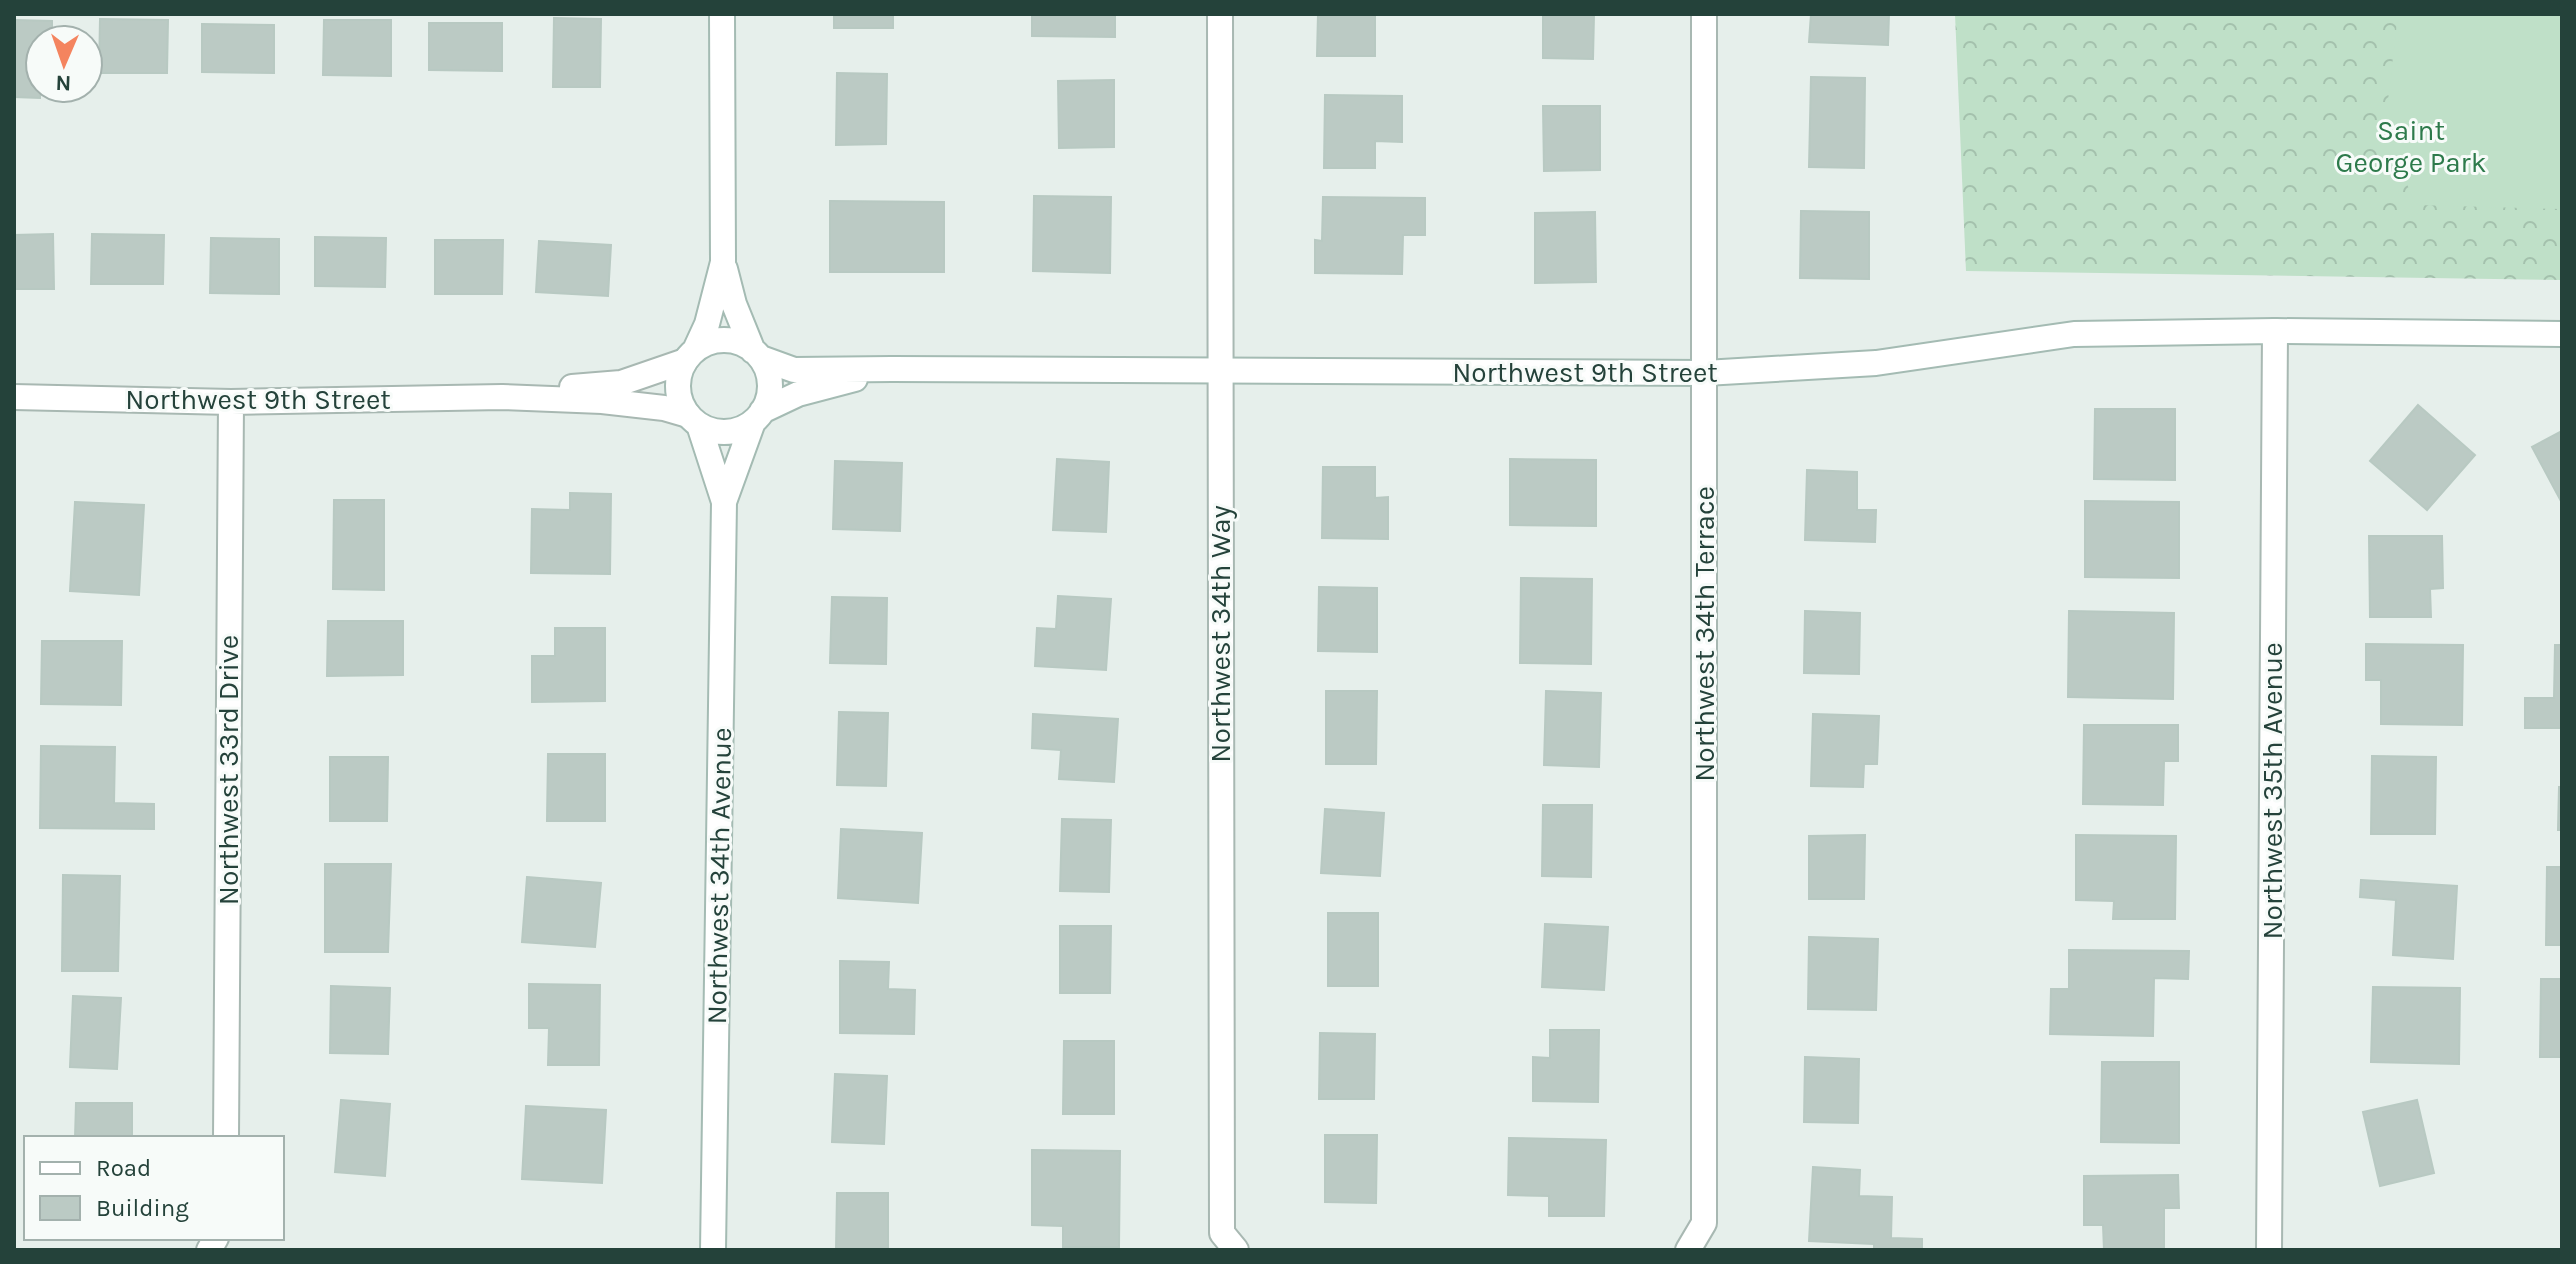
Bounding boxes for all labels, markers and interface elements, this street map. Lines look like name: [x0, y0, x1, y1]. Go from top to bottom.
north arrow: [24, 24, 104, 104]
text: N: [55, 70, 72, 96]
park label: Saint George Park: [2335, 114, 2487, 179]
street label: Northwest 9th Street: [1452, 356, 1718, 389]
street label: Northwest 9th Street: [125, 383, 391, 416]
street label: Northwest 34th Terrace: [1688, 486, 1721, 782]
street label: Northwest 34th Way: [1204, 505, 1237, 763]
street label: Northwest 33rd Drive: [212, 635, 245, 905]
street label: Northwest 35th Avenue: [2256, 642, 2289, 940]
street label: Northwest 34th Avenue: [700, 727, 738, 1025]
legend: [24, 1136, 284, 1240]
text: Road: [96, 1154, 151, 1182]
text: Building: [96, 1194, 189, 1222]

